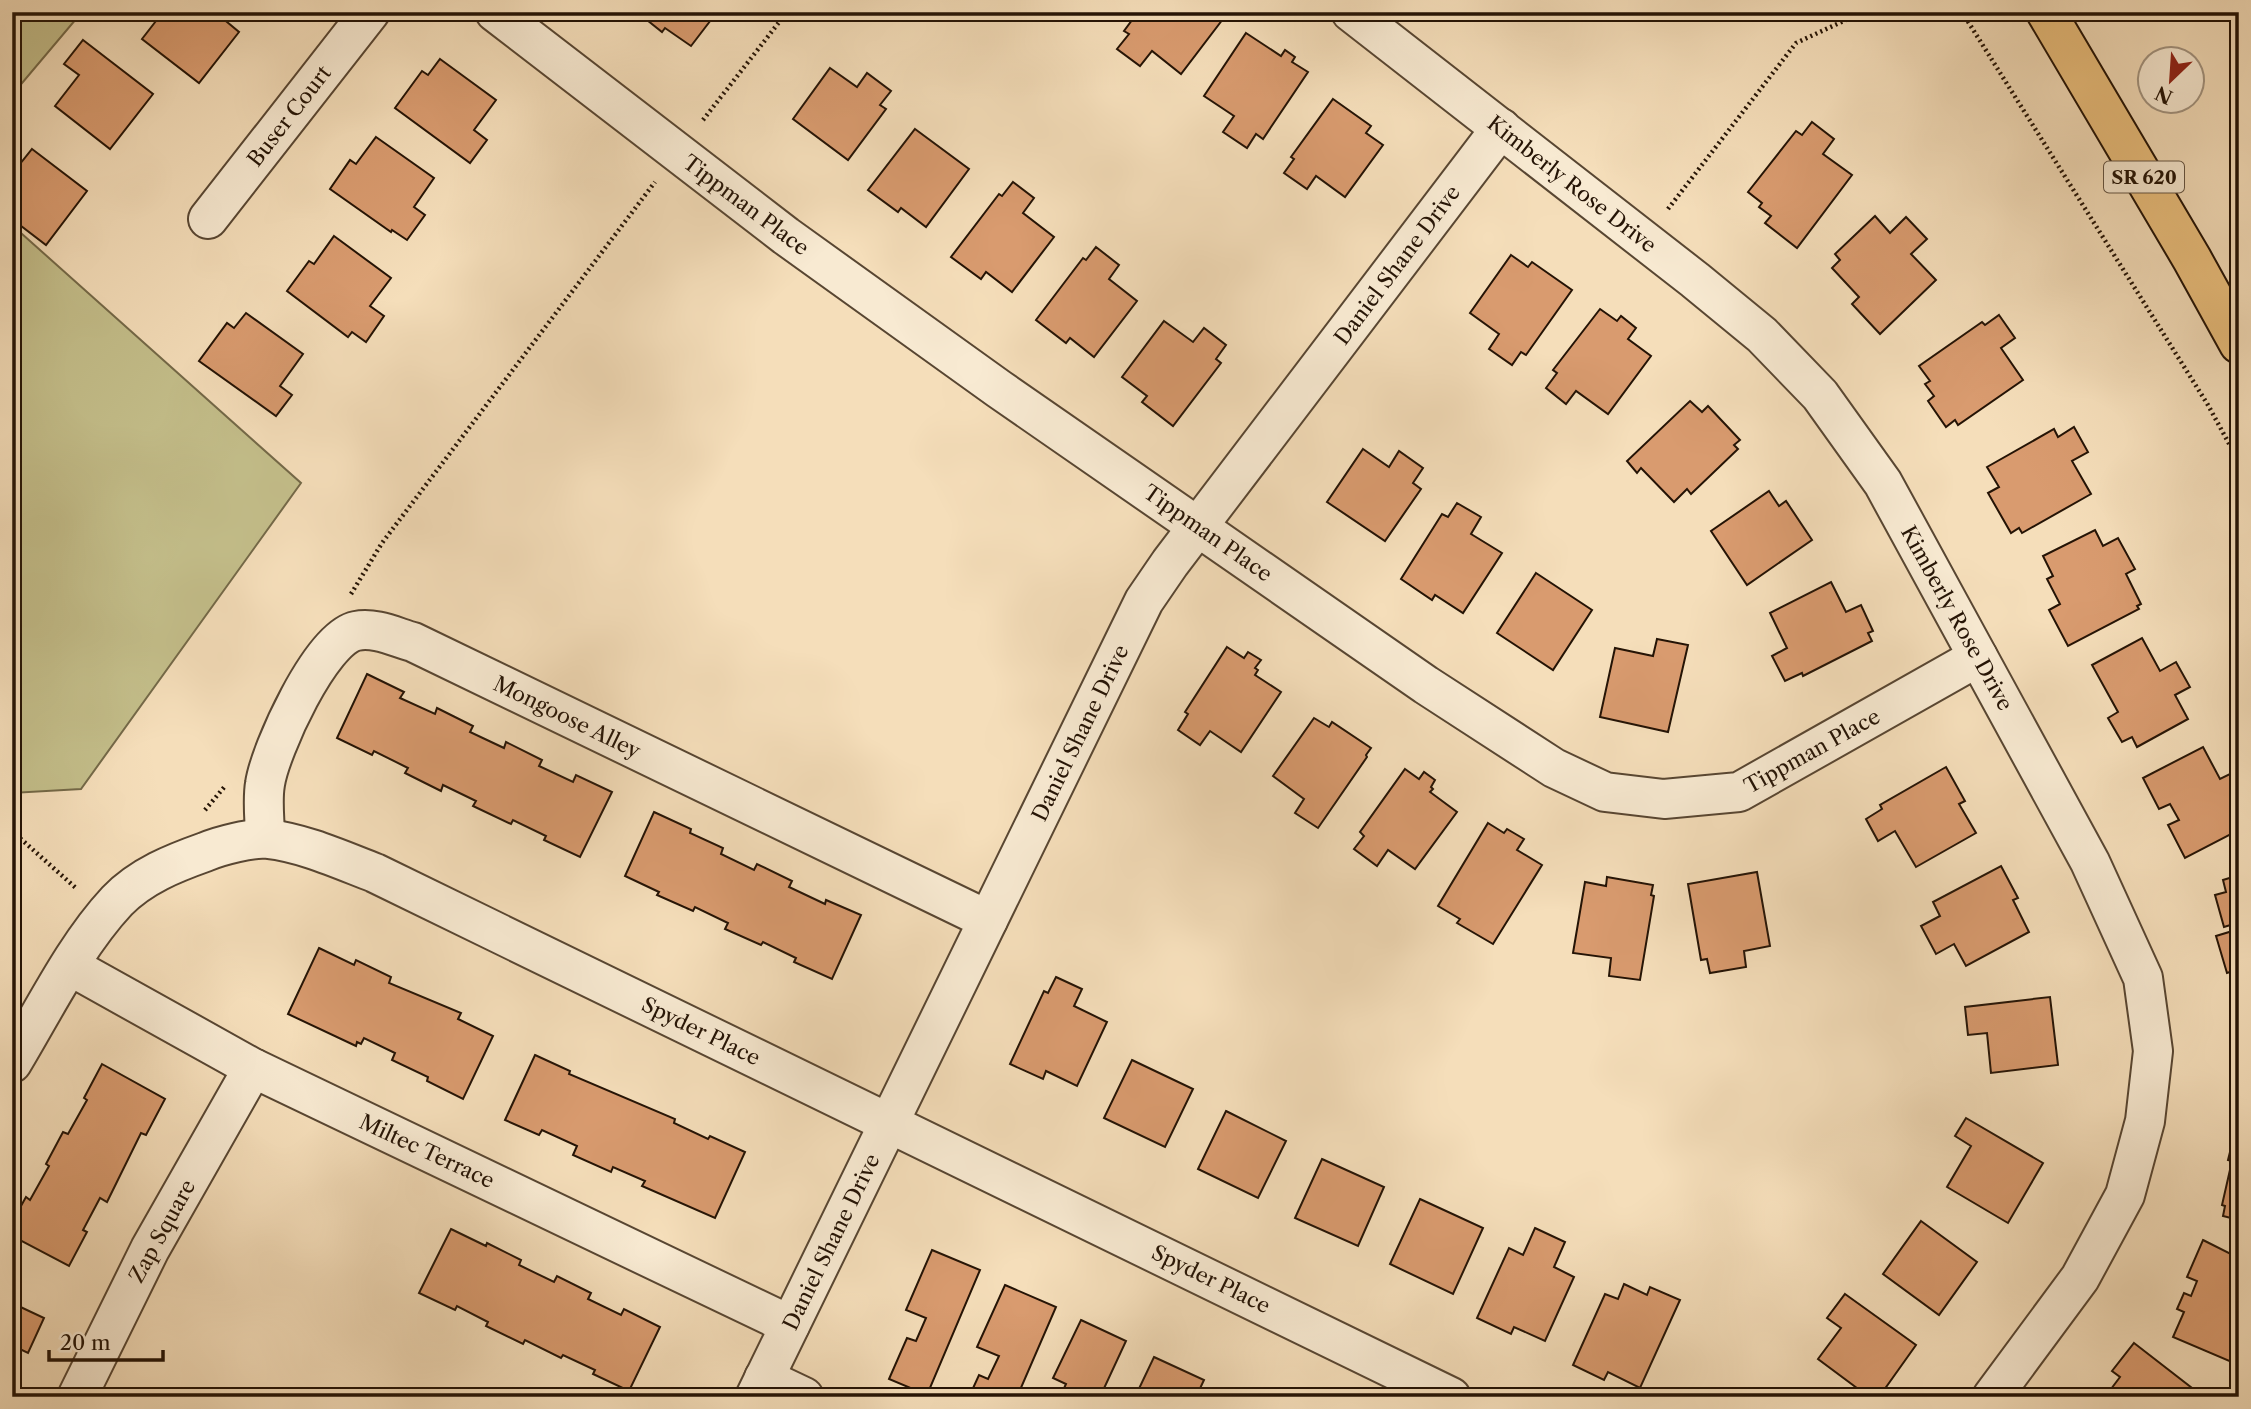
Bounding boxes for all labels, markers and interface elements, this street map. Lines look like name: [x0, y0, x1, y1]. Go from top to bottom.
north arrow: [2136, 46, 2206, 116]
street label: Buser Court: [242, 60, 336, 171]
text: N: [2152, 81, 2176, 109]
street label: Kimberly Rose Drive: [1483, 110, 1661, 258]
street label: Tippman Place: [678, 150, 814, 260]
road number: SR 620: [2104, 162, 2184, 192]
street label: Daniel Shane Drive: [1329, 180, 1465, 350]
street label: Tippman Place: [1139, 479, 1277, 587]
street label: Kimberly Rose Drive: [1896, 521, 2018, 715]
street label: Daniel Shane Drive: [1026, 641, 1134, 825]
street label: Mongoose Alley: [490, 671, 645, 763]
street label: Tippman Place: [1740, 703, 1884, 799]
street label: Spyder Place: [638, 992, 764, 1070]
street label: Miltec Terrace: [356, 1109, 498, 1193]
street label: Daniel Shane Drive: [777, 1150, 885, 1334]
street label: Zap Square: [124, 1175, 200, 1287]
street label: Spyder Place: [1148, 1240, 1274, 1318]
scale bar: [49, 1318, 163, 1362]
text: 20 m: [60, 1330, 111, 1355]

